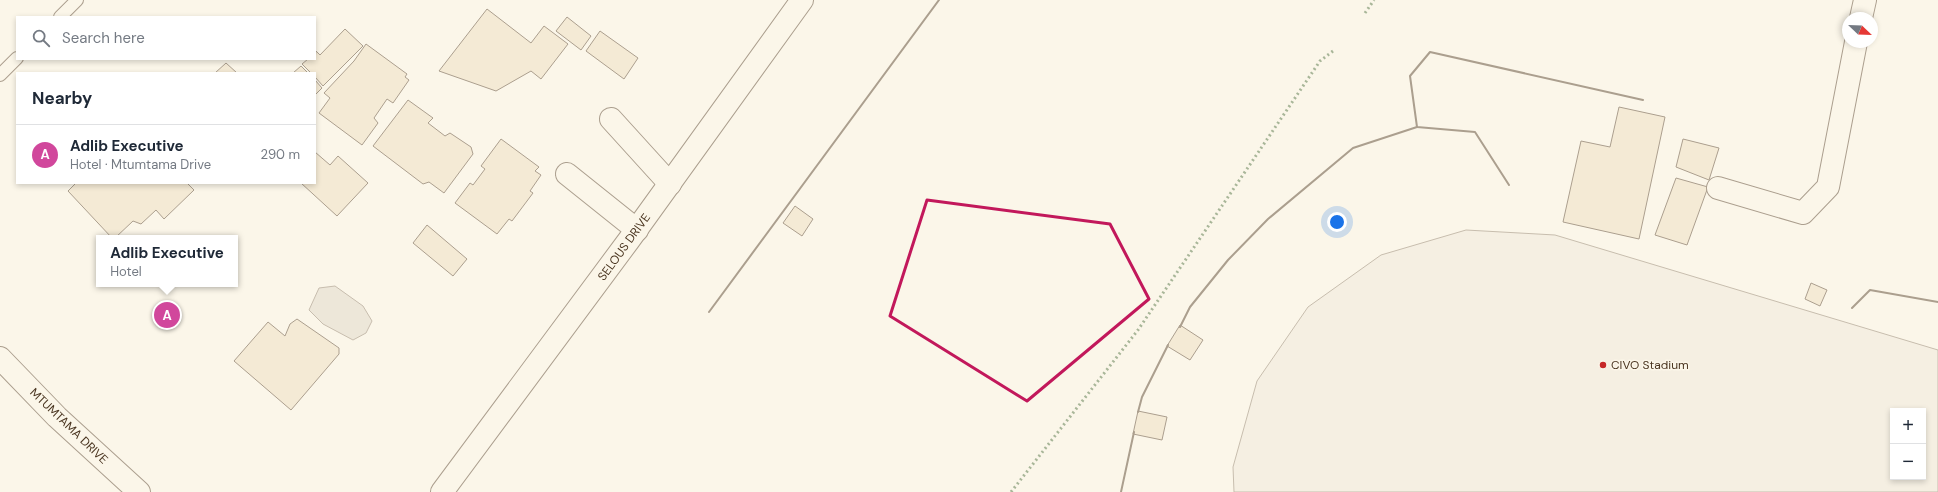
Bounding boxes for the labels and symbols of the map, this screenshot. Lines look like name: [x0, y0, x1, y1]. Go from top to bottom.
north arrow: [1842, 12, 1878, 48]
street label: SELOUS DRIVE: [594, 210, 654, 284]
your location: [1327, 212, 1347, 232]
pin: A: [154, 300, 180, 330]
place label: CIVO Stadium: [1611, 357, 1689, 373]
marker: CIVO Stadium: [1598, 360, 1608, 370]
street label: MTUMTAMA DRIVE: [26, 385, 112, 468]

